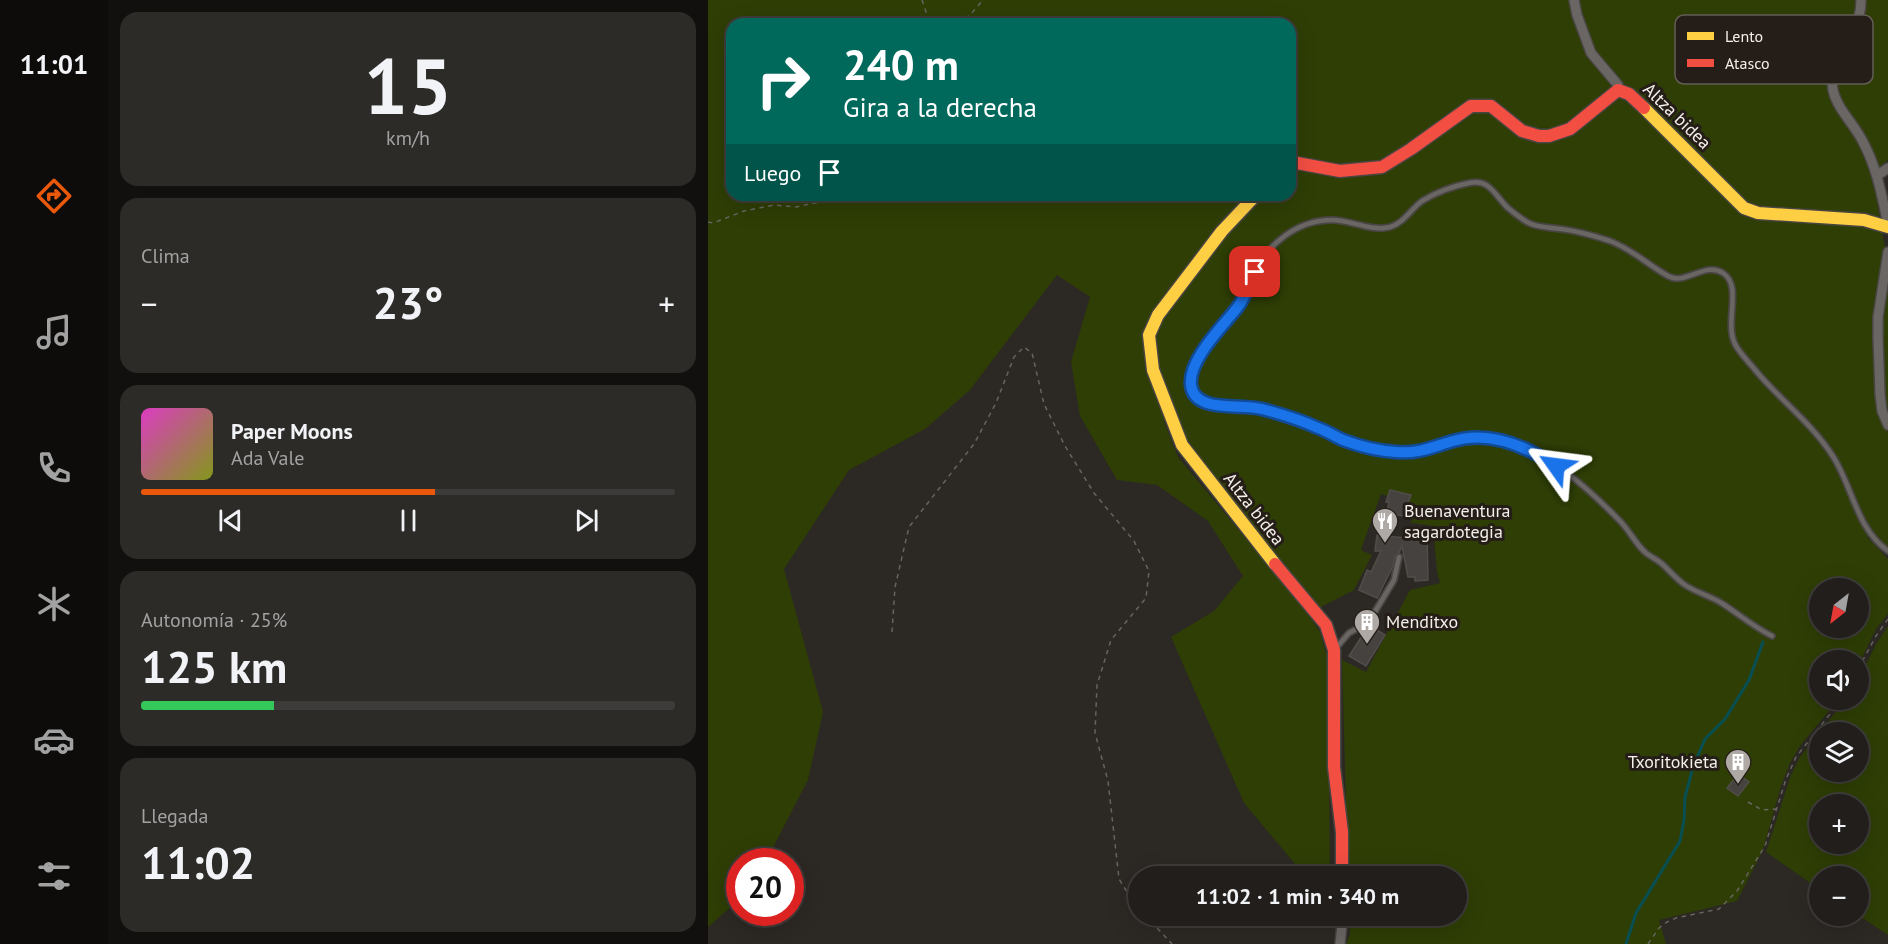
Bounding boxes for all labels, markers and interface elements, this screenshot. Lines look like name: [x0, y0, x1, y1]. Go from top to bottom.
legend: [1675, 15, 1873, 84]
text: Lento: [1725, 26, 1763, 46]
text: 15: [364, 35, 452, 136]
text: 240 m: [843, 37, 959, 92]
icon: right: [744, 42, 822, 120]
text: 11:01: [20, 47, 88, 81]
text: Atasco: [1725, 53, 1770, 73]
street label: Altza bidea: [1638, 78, 1716, 154]
text: Gira a la derecha: [843, 90, 1037, 124]
text: km/h: [386, 125, 430, 151]
icon: arrive: [813, 156, 846, 189]
text: Luego: [744, 159, 801, 187]
icon: directions: [33, 175, 75, 217]
text: Clima: [141, 243, 190, 269]
pin: [1229, 246, 1280, 297]
icon: arrive: [1238, 255, 1271, 288]
text: 23°: [373, 273, 443, 331]
text: −: [141, 282, 158, 325]
text: +: [658, 282, 675, 325]
icon: music: [33, 311, 75, 353]
text: Paper Moons: [231, 417, 353, 445]
position arrow: [1524, 434, 1588, 498]
text: Ada Vale: [231, 445, 304, 471]
icon: phone: [33, 447, 75, 489]
street label: Altza bidea: [1219, 468, 1290, 550]
place label: Buenaventura sagardotegia: [1404, 499, 1510, 543]
icon: previous: [214, 504, 247, 537]
icon: pause: [392, 504, 425, 537]
icon: next: [570, 504, 603, 537]
restaurant icon: Buenaventura sagardotegia: [1370, 506, 1400, 544]
north arrow: [1809, 578, 1869, 638]
map controls: [1809, 578, 1869, 926]
icon: climate: [33, 583, 75, 625]
text: Autonomía · 25%: [141, 607, 287, 633]
building icon: Menditxo: [1352, 607, 1382, 645]
place label: Menditxo: [1386, 610, 1458, 633]
text: 125 km: [141, 637, 287, 695]
button: sound: [1809, 650, 1869, 710]
icon: car: [33, 719, 75, 761]
button: layers: [1809, 722, 1869, 782]
building icon: Txoritokieta: [1723, 747, 1753, 785]
place label: Txoritokieta: [1628, 750, 1718, 773]
button: +: [1809, 794, 1869, 854]
text: Llegada: [141, 803, 208, 829]
text: 11:02: [141, 833, 255, 891]
speed limit sign: 20: [726, 848, 804, 926]
icon: filters: [33, 855, 75, 897]
button: −: [1809, 866, 1869, 926]
text: 11:02 · 1 min · 340 m: [1196, 882, 1399, 910]

